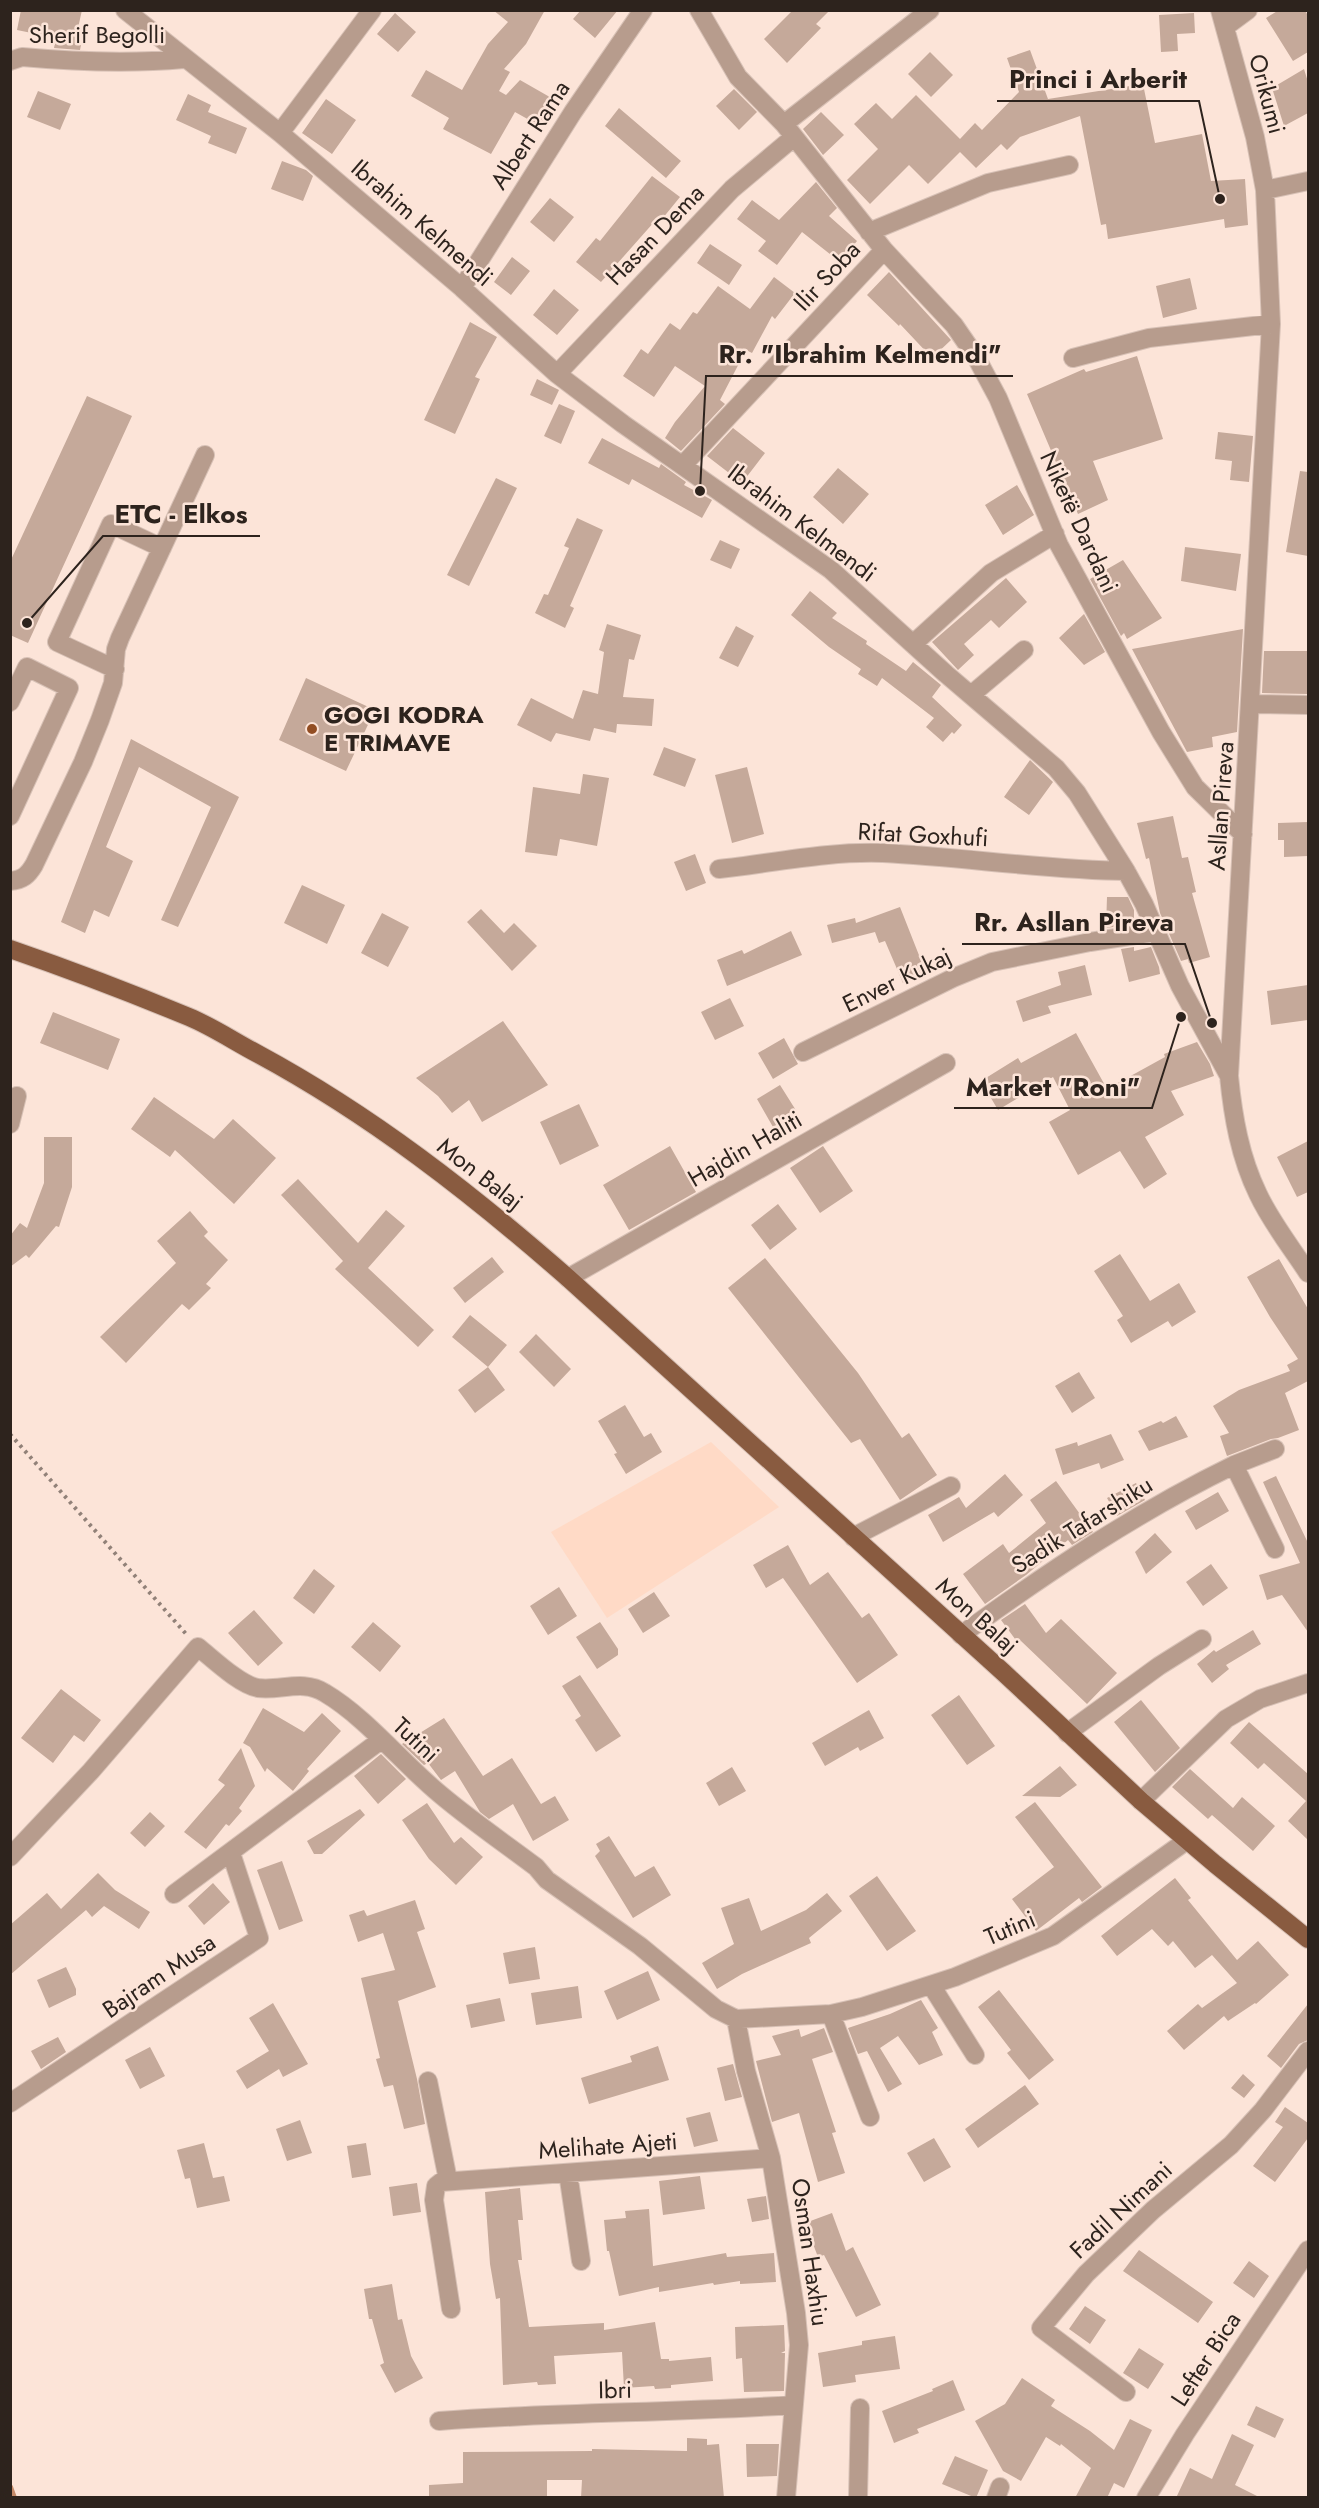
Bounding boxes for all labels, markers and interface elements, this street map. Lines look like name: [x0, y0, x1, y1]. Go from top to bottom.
street label: Sherif Begolli: [29, 17, 165, 52]
street label: Orikumi: [1240, 50, 1295, 138]
callout: Princi i Arberit: [997, 57, 1199, 101]
text: Princi i Arberit: [1009, 60, 1188, 98]
street label: Albert Rama: [481, 73, 578, 196]
street label: Ibrahim Kelmendi: [344, 151, 501, 294]
street label: Hasan Dema: [597, 176, 712, 293]
street label: Ilir Soba: [785, 233, 868, 319]
callout: Rr. "Ibrahim Kelmendi": [706, 332, 1013, 376]
text: Rr. "Ibrahim Kelmendi": [719, 335, 1001, 373]
street label: Niketë Dardani: [1031, 445, 1128, 598]
street label: Ibrahim Kelmendi: [721, 455, 884, 590]
callout: ETC - Elkos: [103, 492, 260, 536]
text: ETC - Elkos: [114, 495, 248, 533]
place label: GOGI KODRA E TRIMAVE: [324, 697, 484, 760]
marker: GOGI KODRA E TRIMAVE: [305, 722, 319, 736]
street label: Asllan Pireva: [1199, 740, 1242, 872]
street label: Rifat Goxhufi: [857, 814, 989, 855]
callout: Rr. Asllan Pireva: [962, 900, 1185, 944]
text: Rr. Asllan Pireva: [974, 903, 1174, 941]
street label: Enver Kukaj: [836, 938, 957, 1021]
callout: Market "Roni": [954, 1064, 1152, 1108]
text: Market "Roni": [966, 1068, 1140, 1106]
street label: Hajdin Haliti: [681, 1102, 808, 1195]
street label: Mon Balaj: [430, 1129, 531, 1218]
street label: Sadik Tafarshiku: [1004, 1467, 1159, 1582]
street label: Mon Balaj: [928, 1569, 1026, 1662]
street label: Tutini: [385, 1709, 448, 1770]
street label: Tutini: [979, 1901, 1041, 1954]
street label: Bajram Musa: [95, 1925, 222, 2026]
street label: Melihate Ajeti: [537, 2123, 679, 2168]
street label: Fadil Nimani: [1061, 2153, 1180, 2267]
street label: Osman Haxhiu: [783, 2176, 838, 2328]
street label: Lefter Bica: [1162, 2305, 1249, 2413]
street label: Ibri: [598, 2372, 632, 2407]

